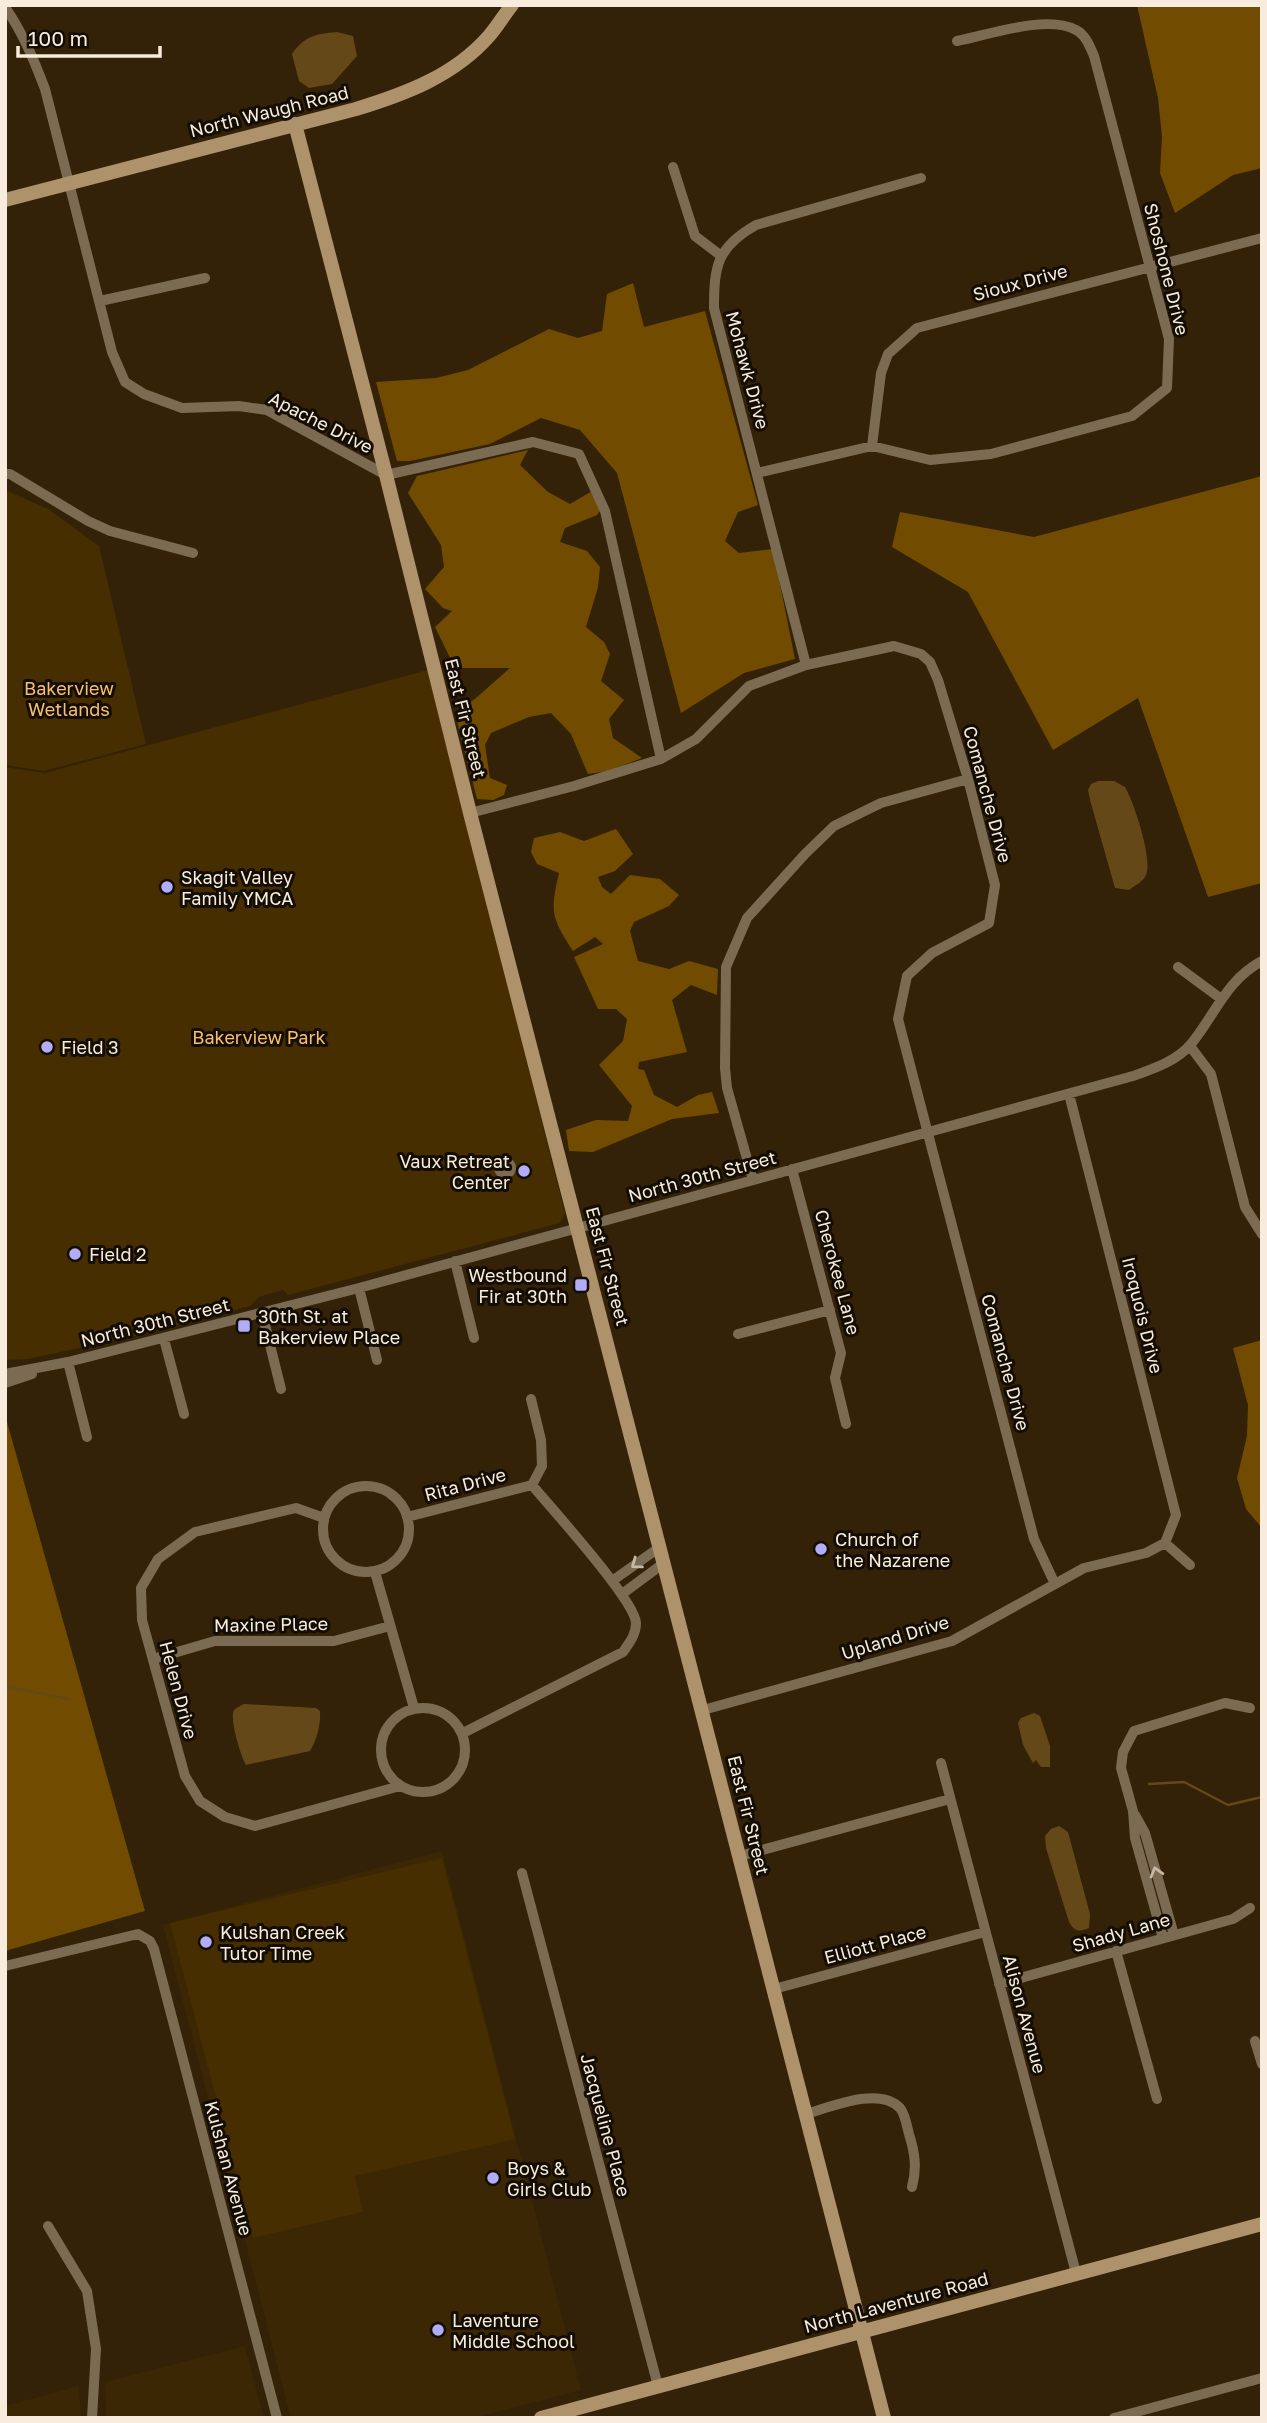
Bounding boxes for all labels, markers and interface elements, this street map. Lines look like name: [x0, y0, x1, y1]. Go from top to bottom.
scale bar: [18, 14, 159, 58]
text: 100 m: [28, 25, 88, 51]
street label: North Waugh Road: [187, 81, 351, 141]
street label: Shoshone Drive: [1140, 201, 1194, 337]
street label: Sioux Drive: [970, 259, 1070, 305]
street label: Mohawk Drive: [722, 309, 774, 431]
street label: Apache Drive: [265, 386, 377, 458]
street label: East Fir Street: [441, 656, 491, 780]
park label: Bakerview Wetlands: [24, 677, 114, 720]
street label: Comanche Drive: [959, 723, 1017, 865]
place label: Skagit Valley Family YMCA: [181, 866, 293, 909]
marker: Skagit Valley Family YMCA: [159, 879, 175, 895]
park label: Bakerview Park: [192, 1026, 326, 1048]
place label: Field 3: [61, 1036, 119, 1058]
marker: Field 3: [39, 1039, 55, 1055]
street label: North 30th Street: [626, 1146, 778, 1206]
place label: Vaux Retreat Center: [399, 1150, 510, 1193]
marker: Vaux Retreat Center: [516, 1163, 532, 1179]
street label: East Fir Street: [582, 1204, 634, 1328]
street label: Cherokee Lane: [811, 1207, 865, 1337]
place label: Field 2: [89, 1243, 147, 1265]
marker: Field 2: [67, 1246, 83, 1262]
street label: Iroquois Drive: [1118, 1254, 1168, 1376]
place label: Westbound Fir at 30th: [468, 1264, 567, 1307]
marker: Westbound Fir at 30th: [573, 1277, 589, 1293]
street label: Comanche Drive: [977, 1291, 1035, 1433]
street label: North 30th Street: [78, 1293, 232, 1351]
place label: 30th St. at Bakerview Place: [258, 1305, 400, 1348]
marker: 30th St. at Bakerview Place: [236, 1318, 252, 1334]
street label: Rita Drive: [422, 1463, 508, 1505]
place label: Church of the Nazarene: [835, 1528, 950, 1571]
marker: Church of the Nazarene: [813, 1541, 829, 1557]
one-way arrow: [631, 1556, 643, 1568]
street label: Upland Drive: [839, 1610, 951, 1664]
street label: Maxine Place: [214, 1612, 328, 1636]
street label: Helen Drive: [155, 1639, 203, 1741]
street label: East Fir Street: [724, 1753, 774, 1877]
one-way arrow: [1150, 1866, 1164, 1878]
street label: Shady Lane: [1070, 1908, 1172, 1956]
street label: Elliott Place: [822, 1920, 928, 1968]
place label: Kulshan Creek Tutor Time: [220, 1921, 345, 1964]
marker: Kulshan Creek Tutor Time: [198, 1934, 214, 1950]
street label: Alison Avenue: [999, 1952, 1051, 2076]
street label: Jacqueline Place: [576, 2051, 636, 2199]
street label: Kulshan Avenue: [200, 2098, 258, 2238]
place label: Boys & Girls Club: [507, 2157, 591, 2200]
marker: Boys & Girls Club: [485, 2170, 501, 2186]
street label: North Laventure Road: [801, 2267, 991, 2337]
place label: Laventure Middle School: [452, 2309, 575, 2352]
marker: Laventure Middle School: [430, 2322, 446, 2338]

